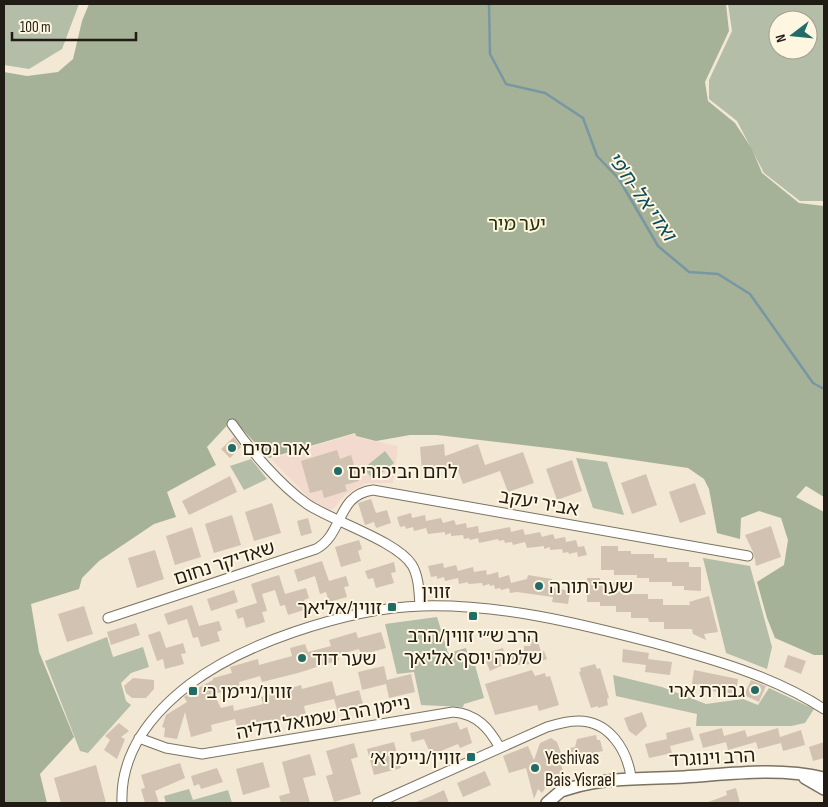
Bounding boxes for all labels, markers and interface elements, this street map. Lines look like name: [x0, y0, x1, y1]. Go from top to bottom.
scale bar: [12, 10, 136, 42]
north arrow: [768, 10, 818, 60]
text: 100 m: [20, 18, 51, 37]
text: N: [772, 33, 790, 44]
water label: ואדי אל-ח'פי: [602, 148, 682, 247]
park label: יער מיר: [488, 213, 546, 236]
place label: אור נסים: [242, 438, 310, 461]
marker: אור נסים: [226, 442, 238, 454]
place label: לחם הביכורים: [348, 461, 458, 484]
marker: לחם הביכורים: [332, 465, 344, 477]
street label: אביר יעקב: [497, 485, 580, 522]
street label: שאדיקר נחום: [171, 536, 278, 591]
place label: שערי תורה: [549, 576, 633, 599]
marker: שערי תורה: [533, 580, 545, 592]
street label: זווין: [421, 581, 451, 604]
place label: זווין/אליאך: [297, 597, 382, 620]
marker: זווין/אליאך: [386, 601, 398, 613]
marker: הרב ש״י זווין/הרב שלמה יוסף אליאך: [467, 610, 479, 622]
place label: הרב ש״י זווין/הרב שלמה יוסף אליאך: [404, 625, 542, 670]
place label: שער דוד: [312, 648, 376, 671]
marker: שער דוד: [296, 652, 308, 664]
place label: גבורת ארי: [668, 680, 745, 703]
place label: זווין/ניימן ב׳: [203, 681, 292, 704]
marker: גבורת ארי: [749, 684, 761, 696]
marker: זווין/ניימן ב׳: [187, 685, 199, 697]
street label: ניימן הרב שמואל גדליה: [234, 692, 412, 745]
street label: הרב וינוגרד: [668, 745, 756, 772]
place label: זווין/ניימן א׳: [371, 747, 461, 770]
place label: Yeshivas Bais Yisrael: [545, 747, 616, 792]
marker: זווין/ניימן א׳: [465, 751, 477, 763]
marker: Yeshivas Bais Yisrael: [529, 762, 541, 774]

